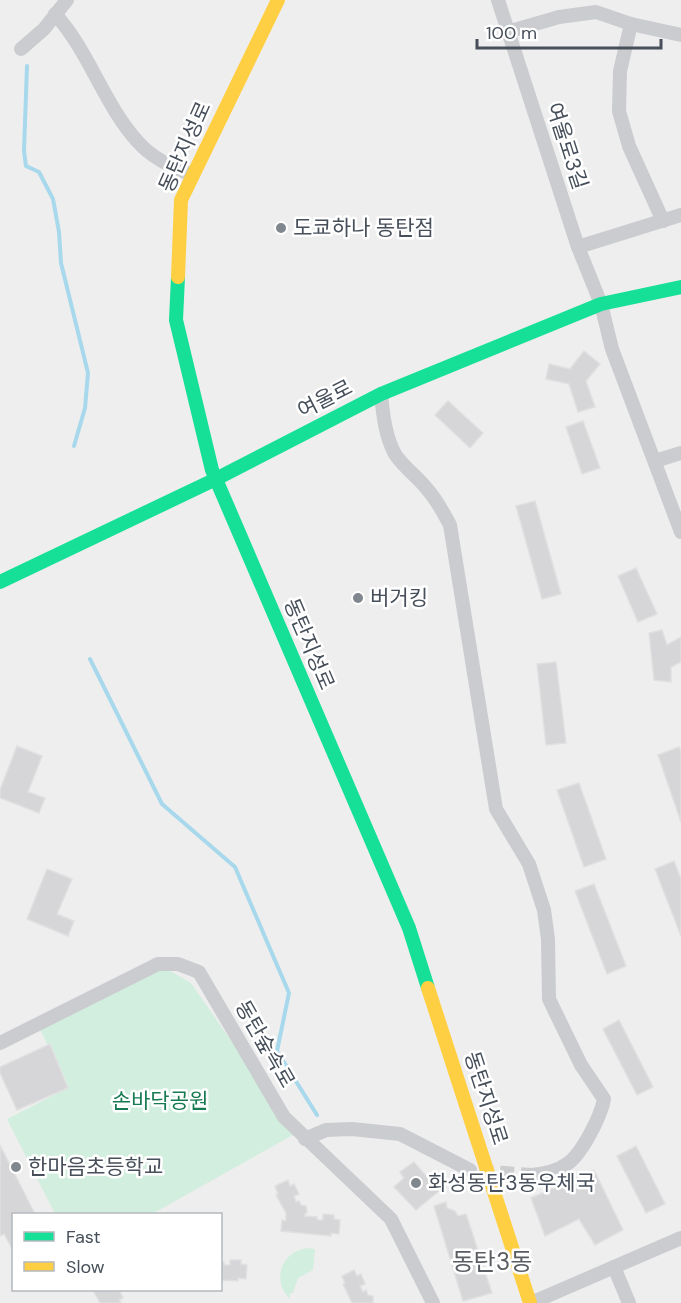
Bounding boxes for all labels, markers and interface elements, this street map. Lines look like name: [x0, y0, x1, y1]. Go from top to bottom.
scale bar: [477, 12, 662, 50]
text: 100 m: [486, 21, 537, 45]
street label: 동탄지성로: [153, 97, 217, 197]
street label: 여울로3길: [540, 99, 594, 193]
place label: 도쿄하나 동탄점: [293, 214, 434, 242]
marker: 도쿄하나 동탄점: [274, 221, 288, 235]
street label: 여울로: [293, 373, 357, 425]
place label: 버거킹: [370, 584, 428, 612]
marker: 버거킹: [351, 591, 365, 605]
street label: 동탄지성로: [277, 594, 341, 694]
street label: 동탄숲속로: [229, 995, 301, 1093]
street label: 동탄지성로: [458, 1048, 514, 1148]
park label: 손바닥공원: [112, 1087, 208, 1115]
place label: 한마음초등학교: [28, 1153, 163, 1181]
marker: 한마음초등학교: [9, 1160, 23, 1174]
place label: 화성동탄3동우체국: [428, 1169, 595, 1197]
marker: 화성동탄3동우체국: [409, 1176, 423, 1190]
legend: [12, 1213, 222, 1291]
text: Fast: [66, 1225, 101, 1249]
district label: 동탄3동: [452, 1246, 532, 1277]
text: Slow: [66, 1255, 105, 1279]

